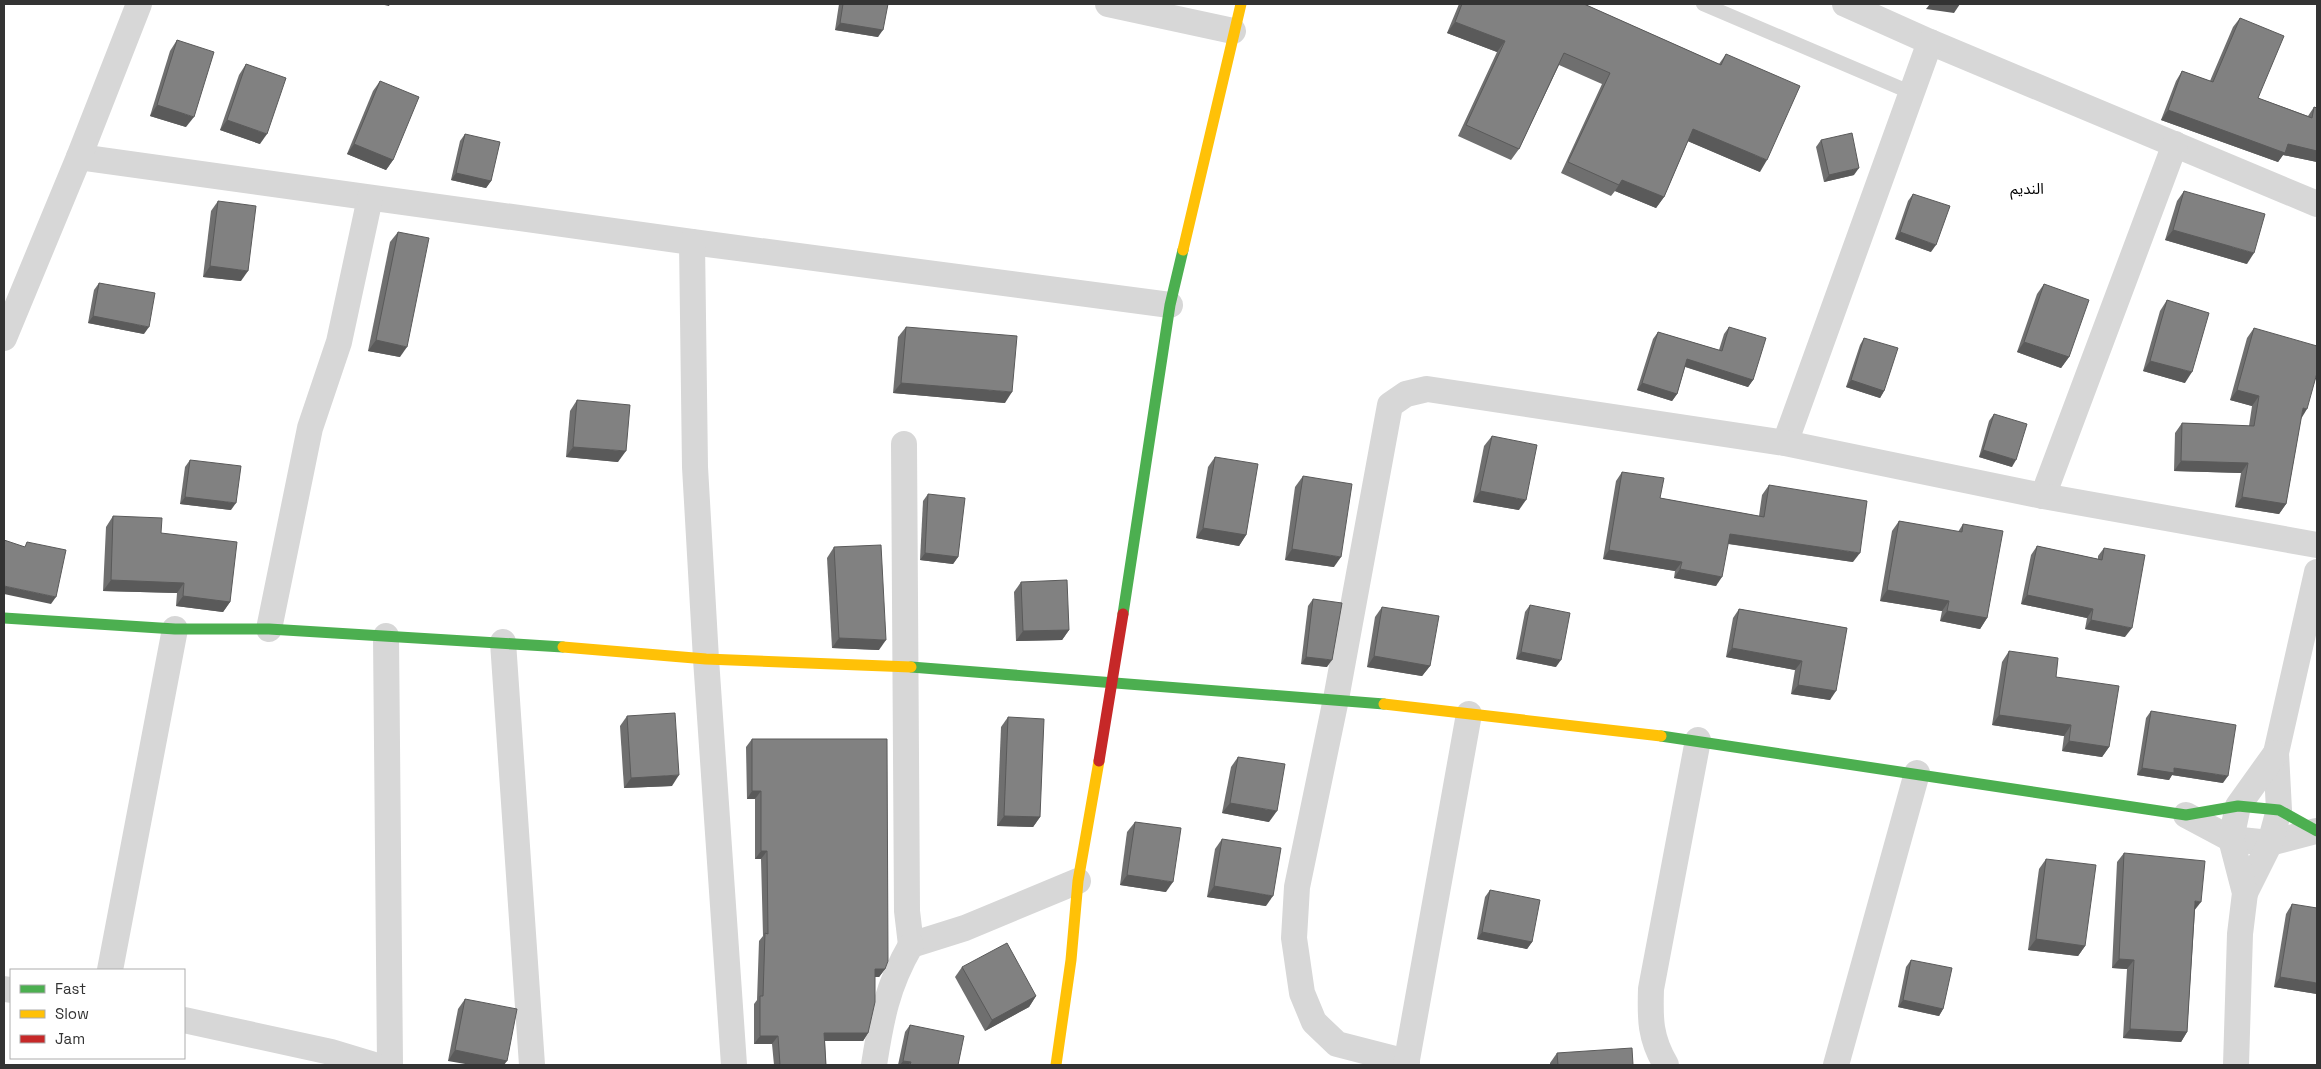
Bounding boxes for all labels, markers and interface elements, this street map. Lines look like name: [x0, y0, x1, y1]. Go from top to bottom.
district label: النديم: [2010, 179, 2044, 200]
legend: [10, 969, 185, 1059]
text: Fast: [55, 979, 86, 998]
text: Slow: [55, 1004, 89, 1023]
text: Jam: [55, 1029, 85, 1048]

